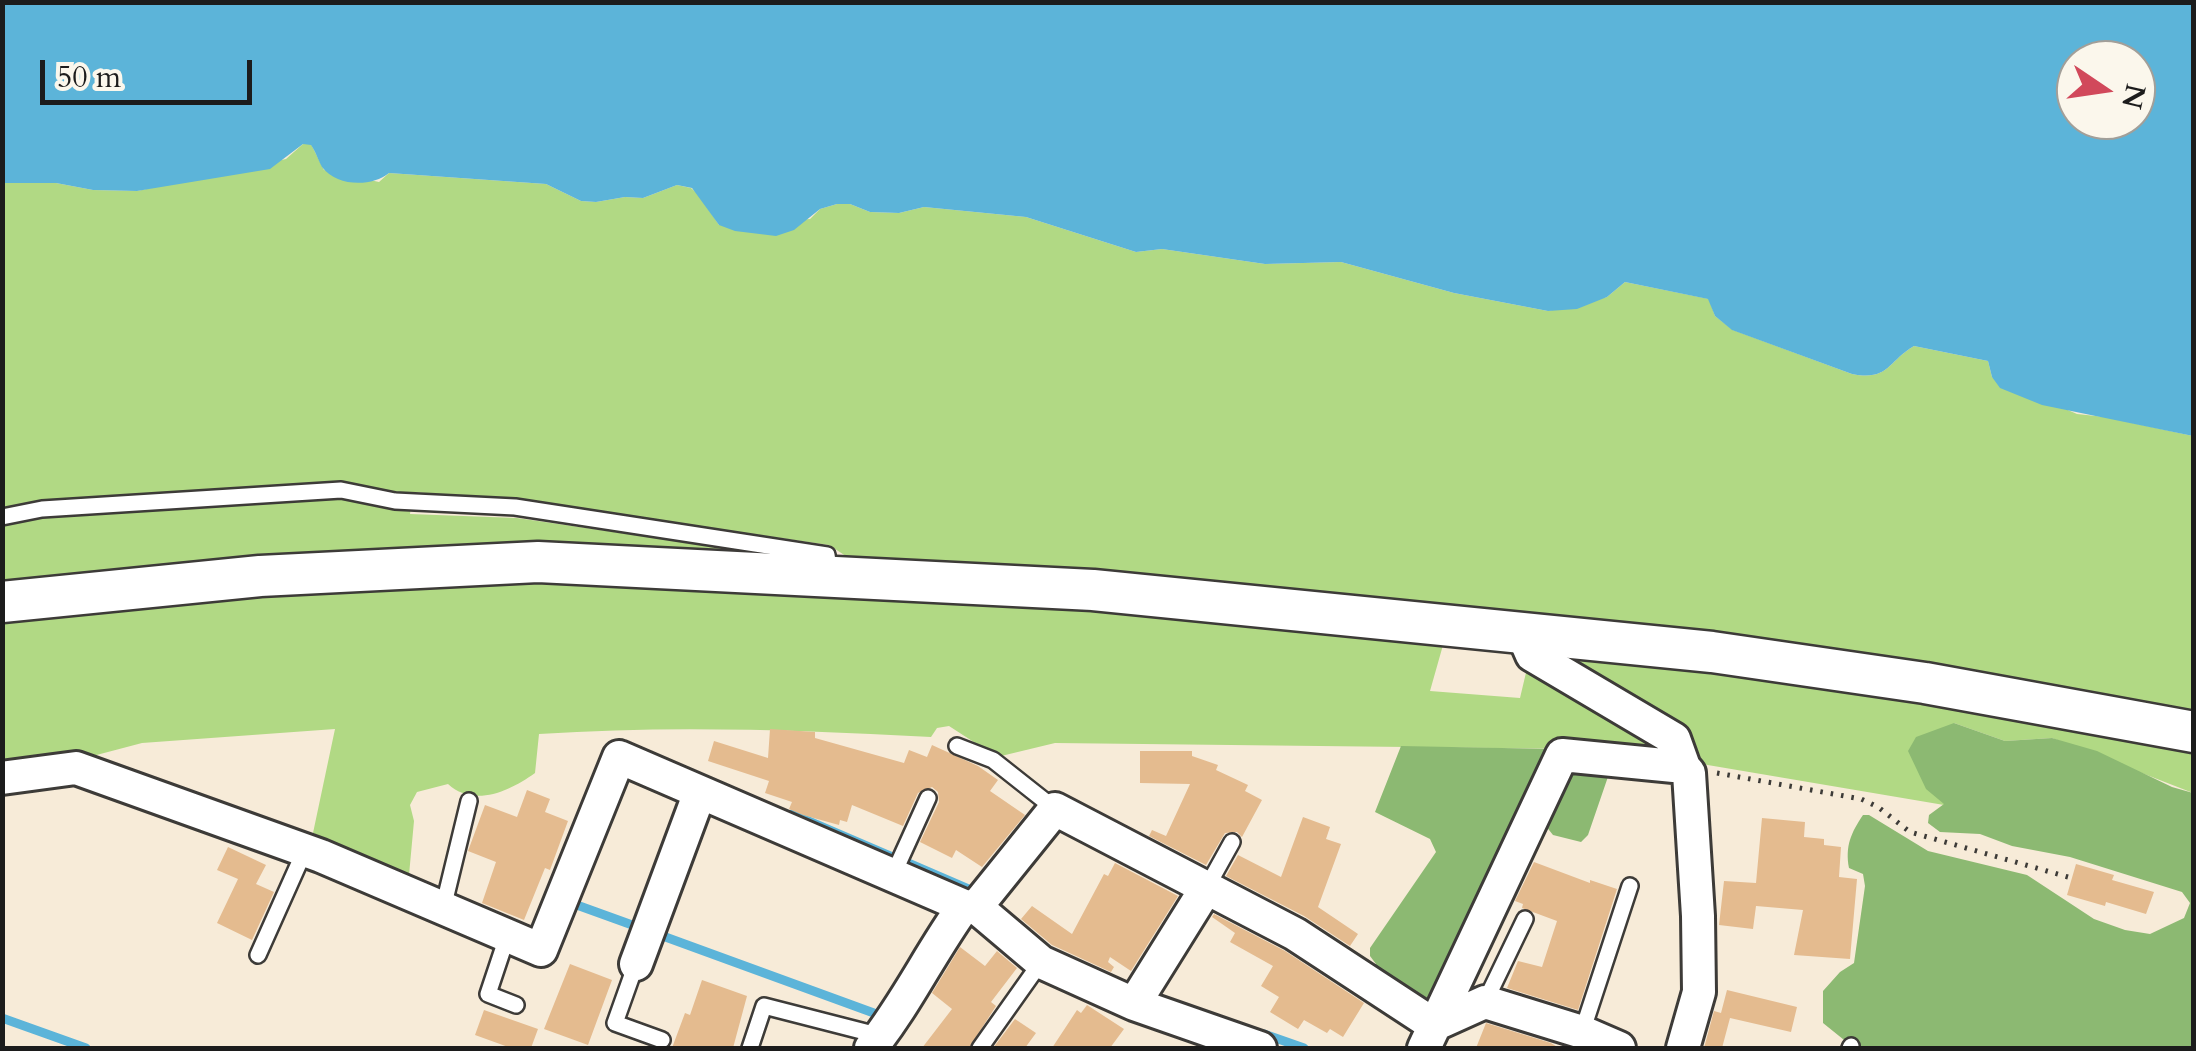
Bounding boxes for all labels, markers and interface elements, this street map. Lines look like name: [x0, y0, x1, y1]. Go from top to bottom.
scale bar: [45, 40, 258, 102]
north arrow: [2056, 40, 2156, 140]
text: 50 m: [57, 57, 121, 98]
text: N: [2112, 80, 2155, 112]

